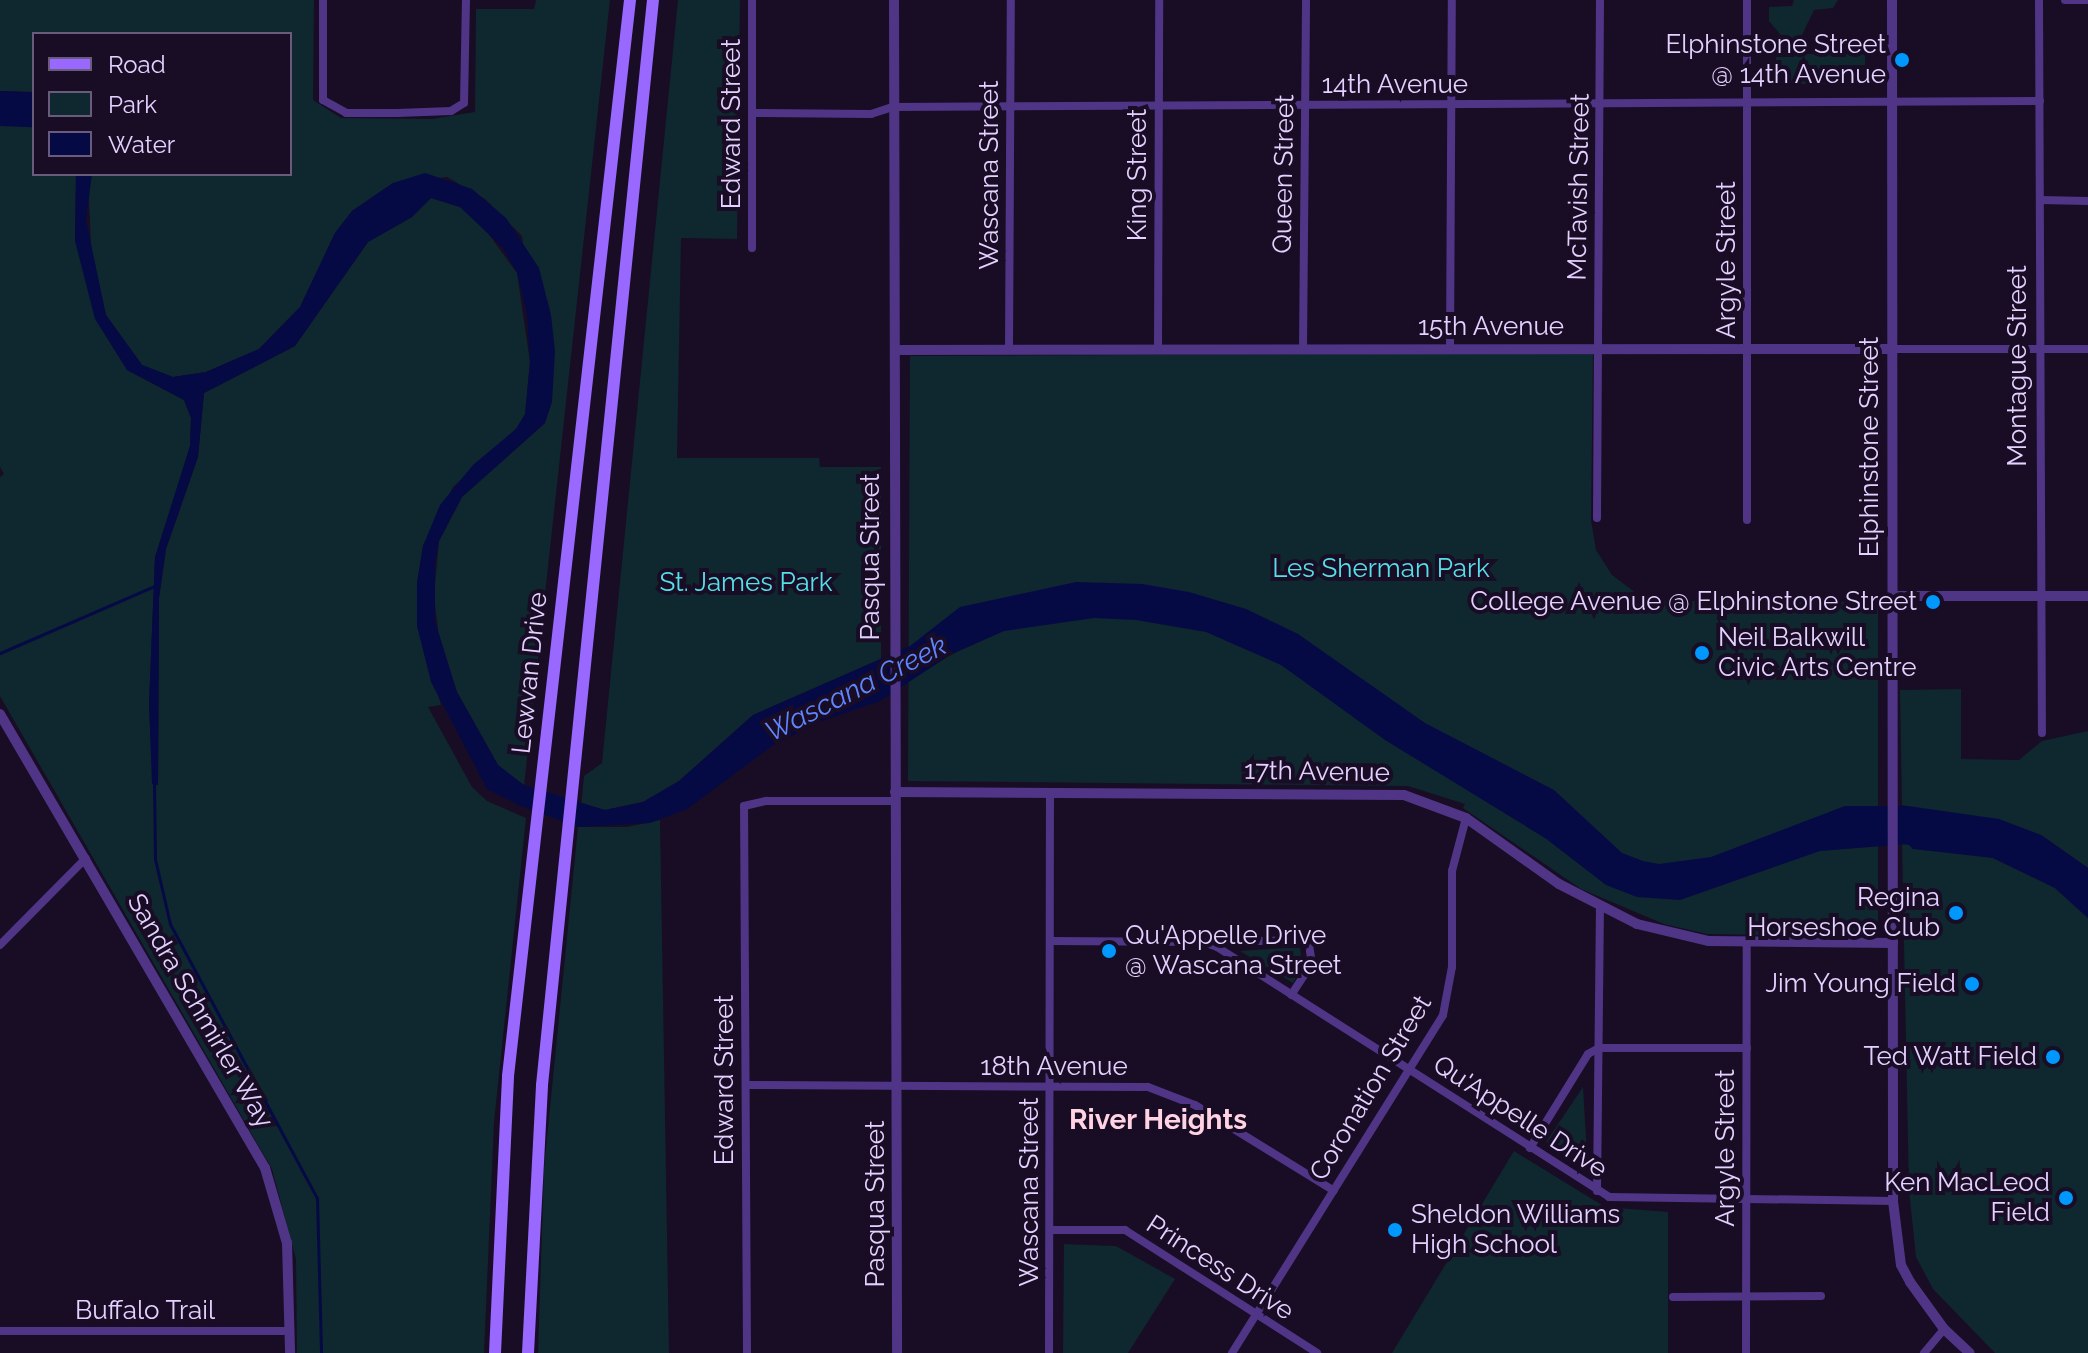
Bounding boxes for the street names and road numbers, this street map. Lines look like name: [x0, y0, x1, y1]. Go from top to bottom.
street label: Edward Street: [716, 39, 748, 209]
street label: 14th Avenue: [1321, 69, 1469, 101]
street label: Wascana Street: [974, 80, 1006, 270]
street label: McTavish Street: [1562, 93, 1596, 281]
street label: Queen Street: [1267, 94, 1301, 254]
street label: King Street: [1122, 109, 1154, 241]
street label: Argyle Street: [1711, 181, 1743, 339]
street label: Montague Street: [2002, 265, 2034, 467]
street label: 15th Avenue: [1417, 311, 1565, 343]
street label: Elphinstone Street: [1854, 337, 1886, 557]
street label: Pasqua Street: [855, 473, 887, 641]
street label: Lewvan Drive: [506, 591, 554, 755]
street label: 17th Avenue: [1243, 755, 1391, 789]
street label: Sandra Schmirler Way: [120, 888, 280, 1134]
street label: Coronation Street: [1303, 990, 1439, 1186]
street label: Edward Street: [709, 995, 741, 1165]
street label: Qu'Appelle Drive: [1427, 1049, 1613, 1185]
street label: 18th Avenue: [980, 1051, 1128, 1083]
street label: Argyle Street: [1710, 1069, 1742, 1227]
street label: Wascana Street: [1014, 1097, 1046, 1287]
street label: Pasqua Street: [860, 1120, 892, 1288]
street label: Princess Drive: [1141, 1209, 1299, 1327]
street label: Buffalo Trail: [75, 1295, 215, 1327]

